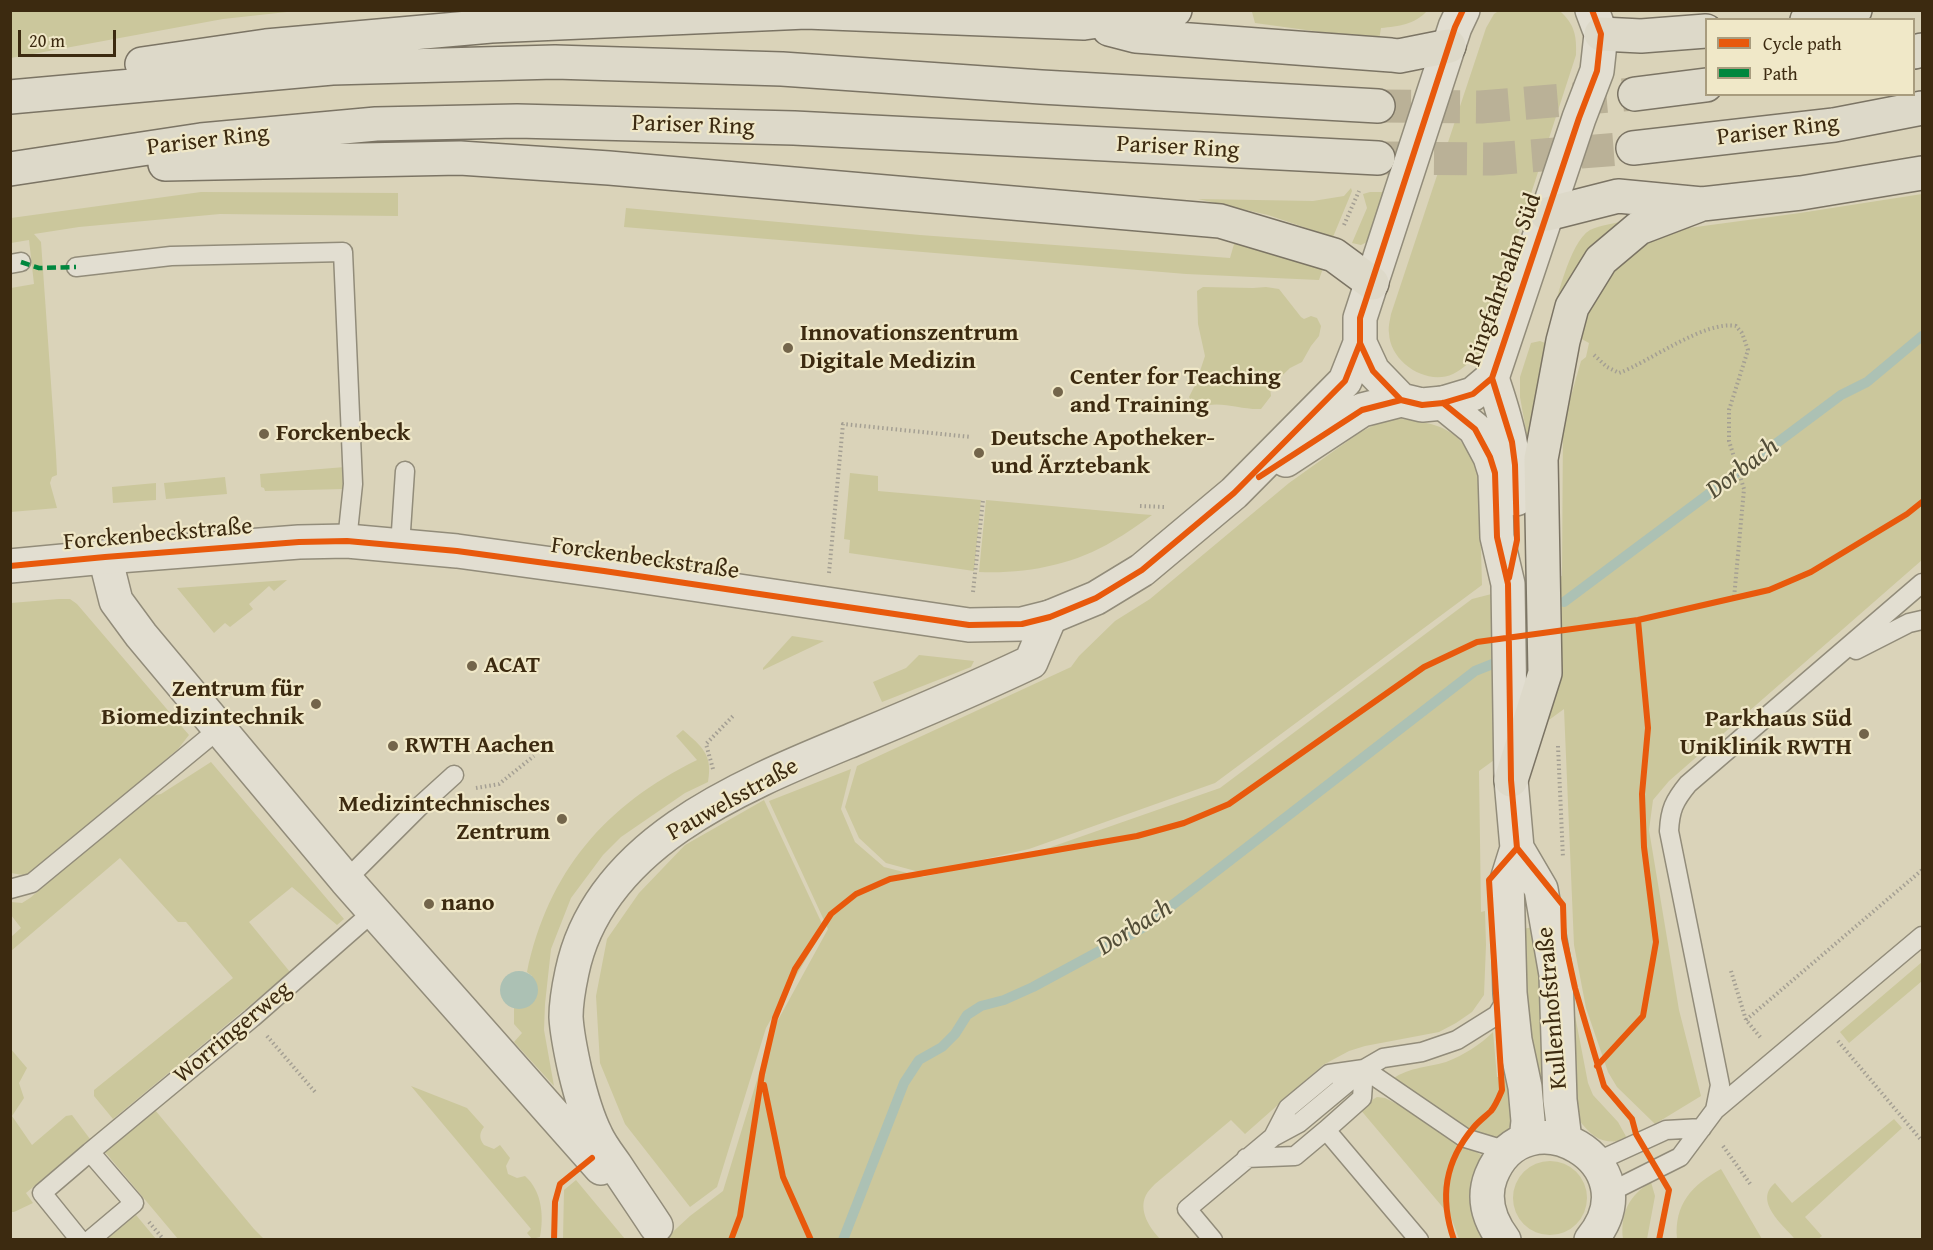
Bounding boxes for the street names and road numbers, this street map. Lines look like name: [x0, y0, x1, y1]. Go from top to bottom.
street label: Pariser Ring: [631, 109, 755, 143]
street label: Pariser Ring: [1715, 109, 1841, 153]
street label: Pariser Ring: [145, 119, 271, 163]
street label: Pariser Ring: [1116, 130, 1240, 166]
street label: Ringfahrbahn Süd: [1459, 190, 1549, 370]
street label: Forckenbeckstraße: [62, 512, 254, 558]
street label: Forckenbeckstraße: [549, 532, 741, 586]
street label: Pauwelsstraße: [662, 752, 804, 848]
street label: Kullenhofstraße: [1532, 925, 1574, 1091]
street label: Worringerweg: [168, 976, 298, 1090]

